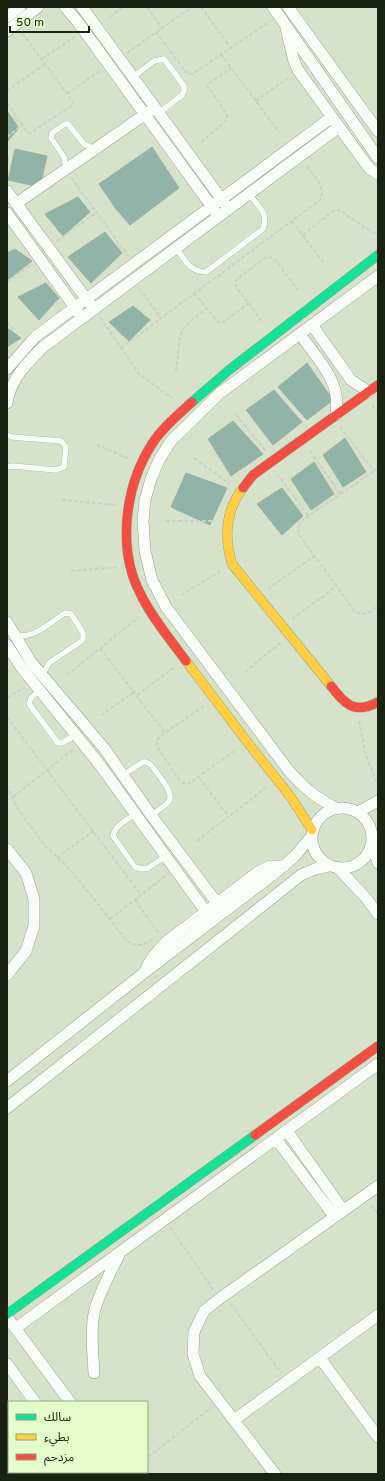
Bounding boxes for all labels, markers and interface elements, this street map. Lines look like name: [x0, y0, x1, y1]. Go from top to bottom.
scale bar: [10, 8, 89, 34]
text: 50 m: [16, 15, 44, 31]
legend: [8, 1401, 148, 1473]
text: سالك: [44, 1410, 71, 1426]
text: بطيء: [44, 1430, 70, 1447]
text: مزدحم: [44, 1450, 74, 1466]

